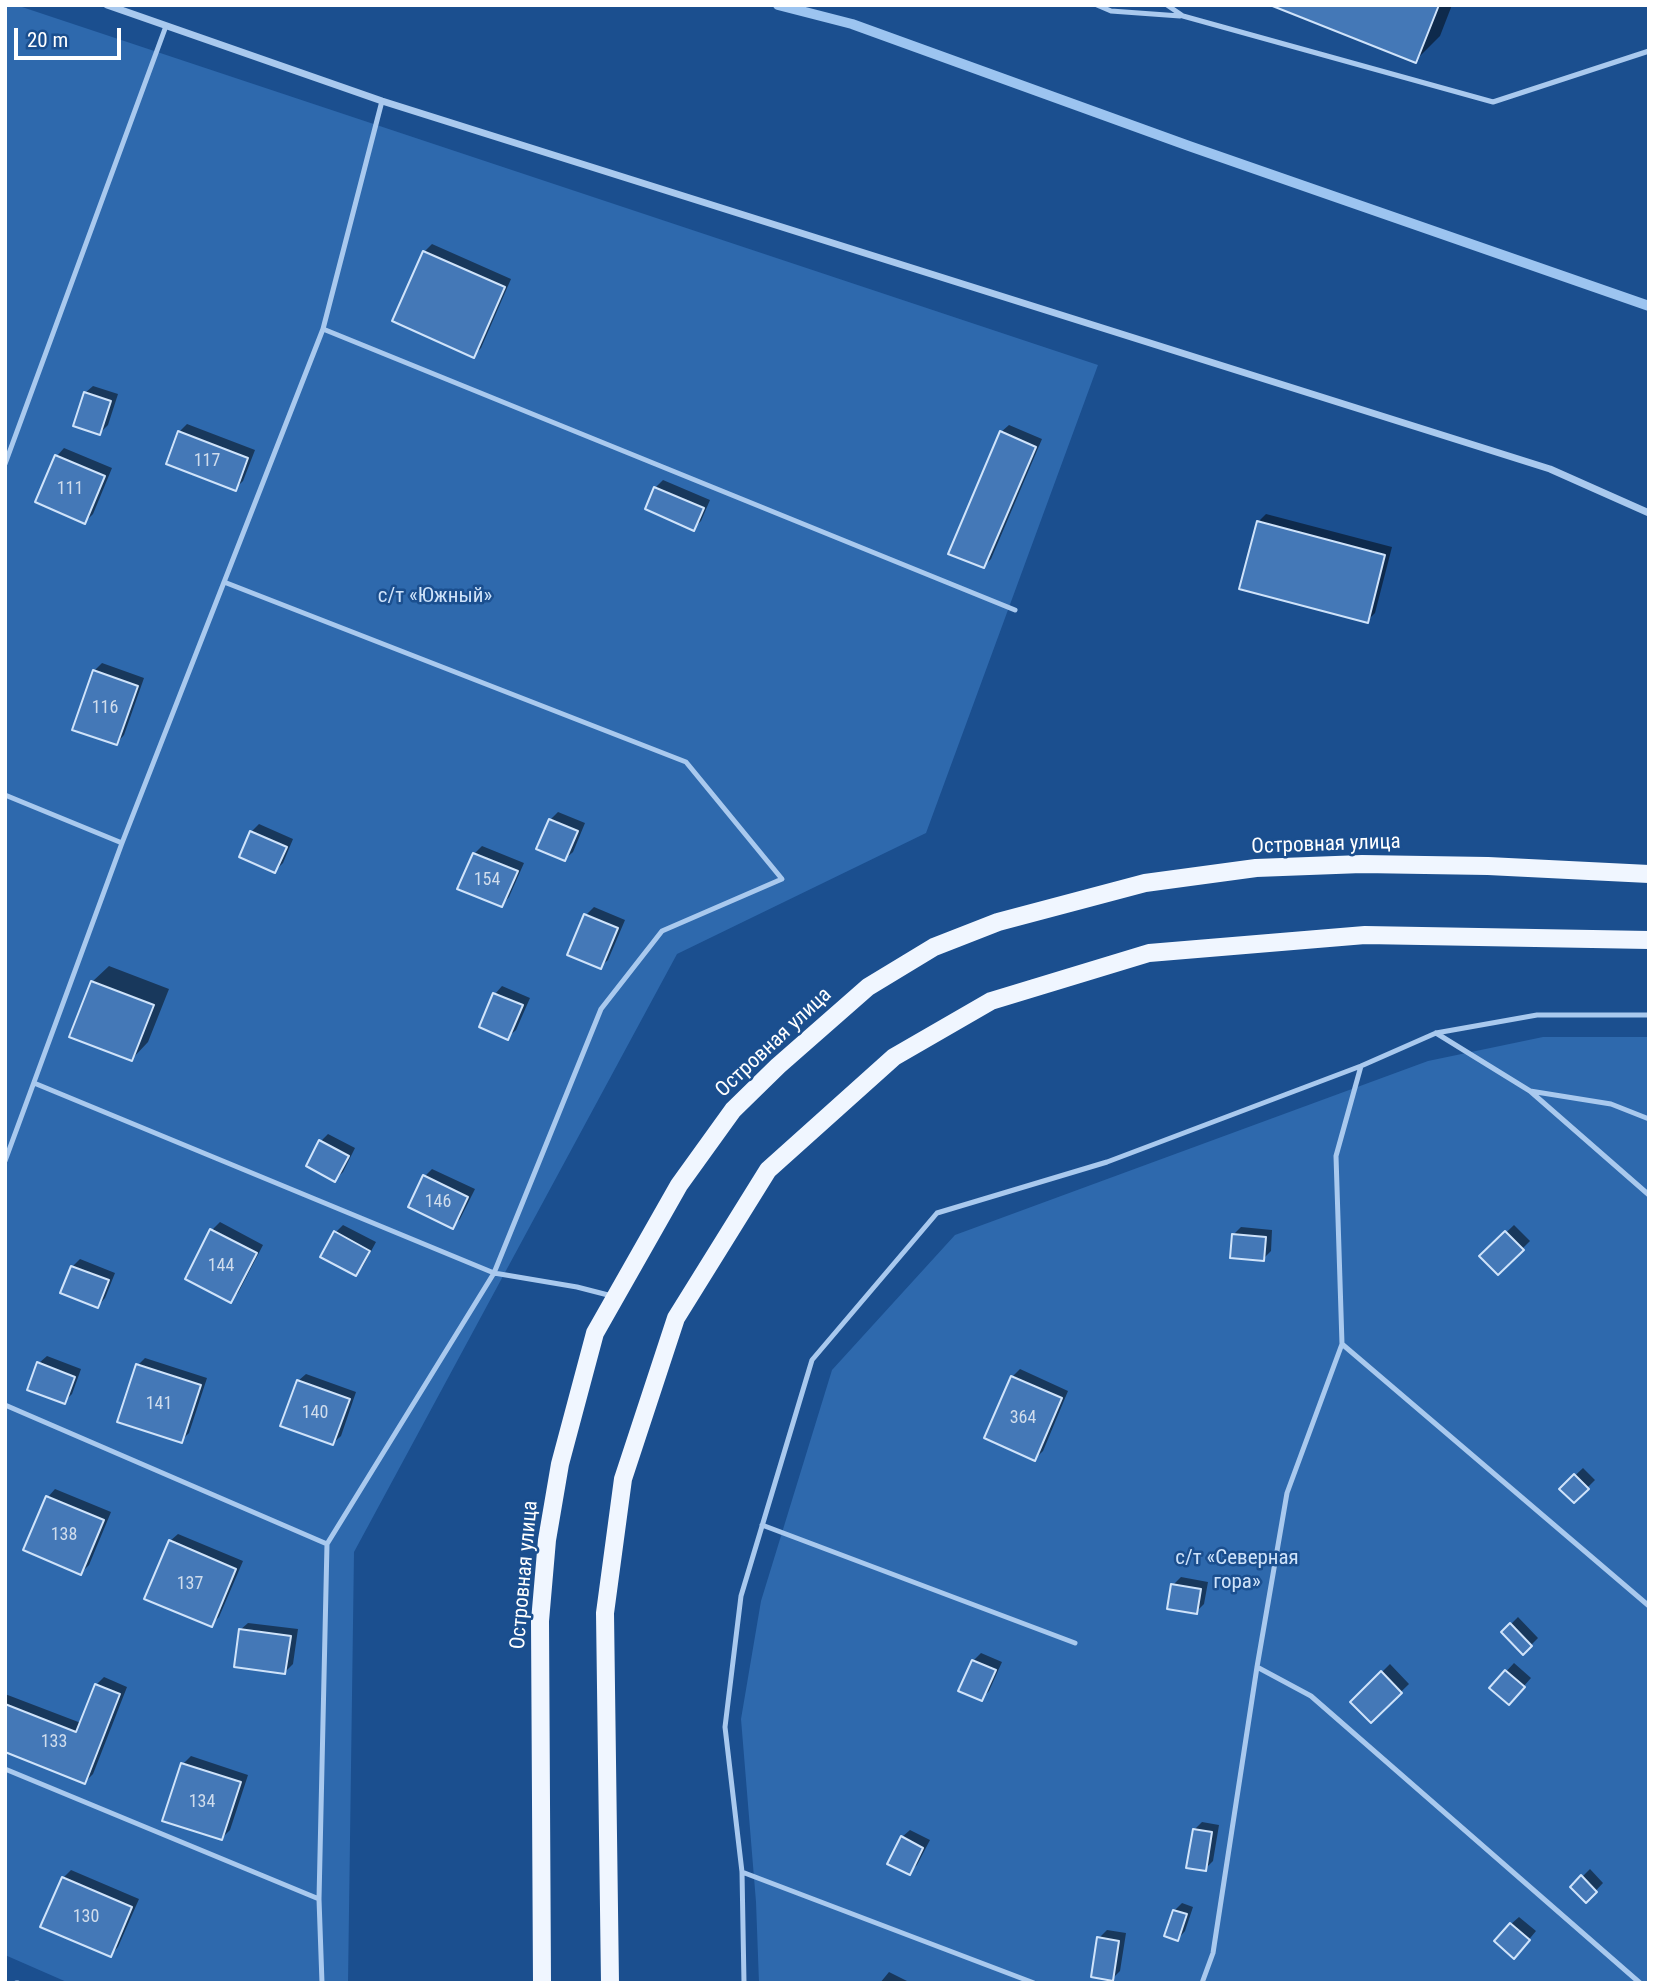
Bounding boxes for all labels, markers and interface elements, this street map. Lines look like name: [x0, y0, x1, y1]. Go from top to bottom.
scale bar: [18, 14, 124, 58]
text: 20 m: [27, 28, 68, 52]
house number: 117: [194, 450, 220, 472]
house number: 111: [57, 478, 83, 500]
park label: с/т «Южный»: [378, 584, 492, 610]
house number: 116: [92, 697, 118, 719]
street label: Островная улица: [1251, 830, 1401, 860]
house number: 154: [474, 869, 500, 891]
street label: Островная улица: [711, 983, 837, 1103]
house number: 146: [425, 1191, 451, 1213]
house number: 144: [208, 1255, 234, 1277]
house number: 141: [146, 1393, 172, 1415]
house number: 140: [302, 1402, 328, 1424]
house number: 364: [1010, 1407, 1036, 1429]
street label: Островная улица: [506, 1500, 544, 1650]
house number: 138: [51, 1524, 77, 1546]
park label: с/т «Северная гора»: [1175, 1546, 1299, 1596]
house number: 137: [177, 1573, 203, 1595]
house number: 133: [41, 1731, 67, 1753]
house number: 134: [189, 1791, 215, 1813]
house number: 130: [73, 1906, 99, 1928]

